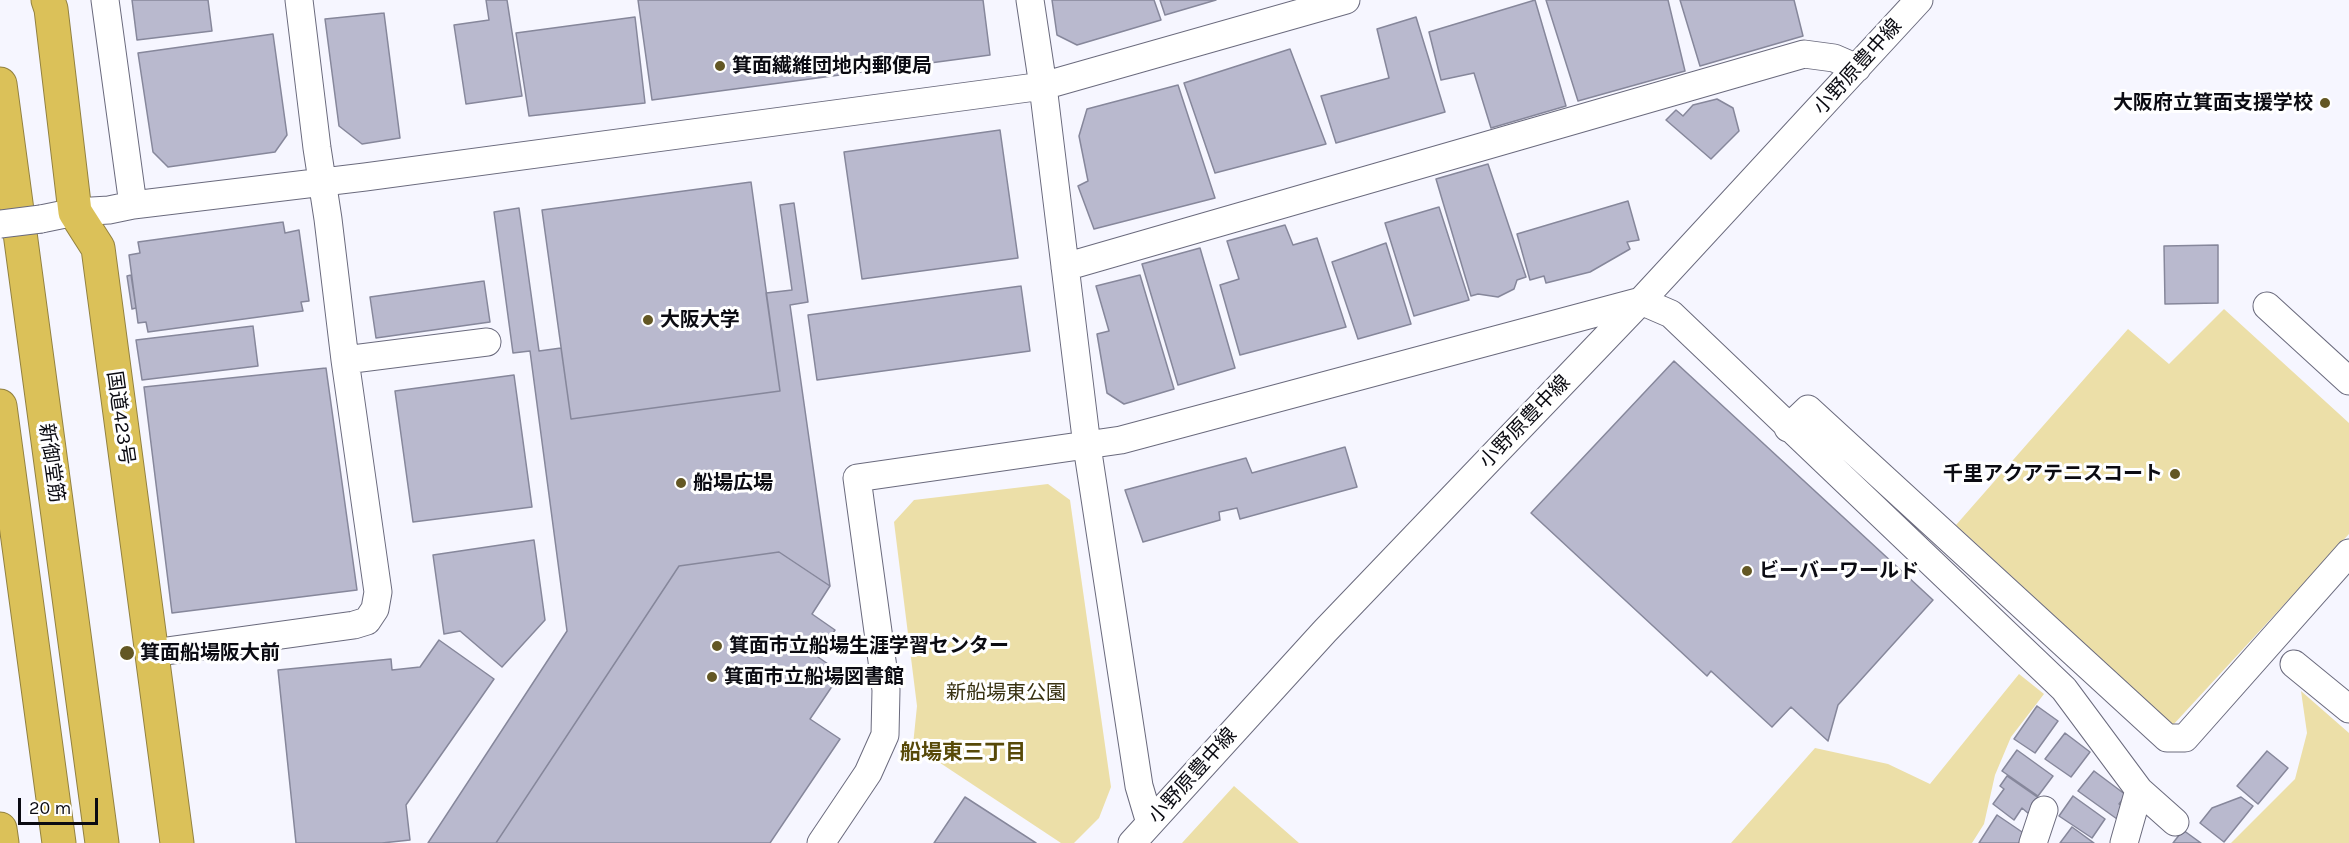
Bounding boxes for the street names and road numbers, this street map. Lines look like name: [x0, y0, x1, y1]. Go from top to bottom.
street label: 小野原豊中線: [1809, 14, 1907, 120]
street label: 国道423号: [102, 370, 138, 466]
street label: 小野原豊中線: [1475, 371, 1575, 473]
street label: 新御堂筋: [34, 422, 68, 504]
street label: 小野原豊中線: [1144, 723, 1242, 829]

